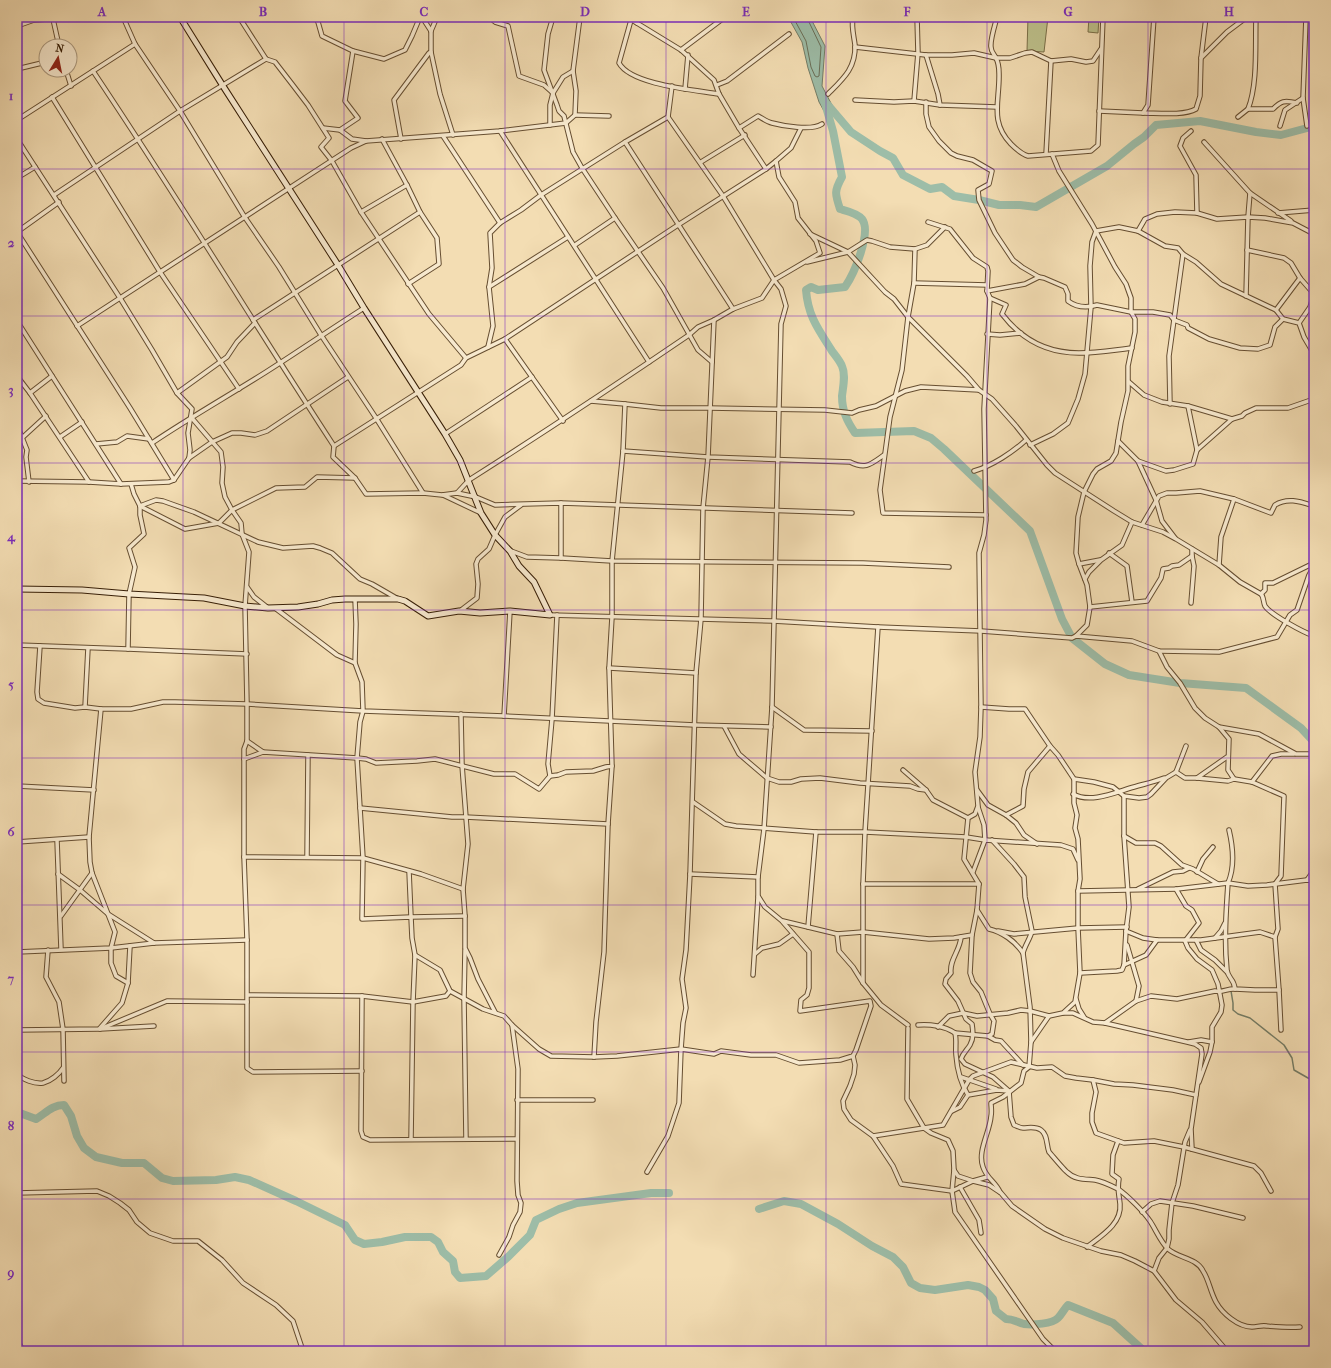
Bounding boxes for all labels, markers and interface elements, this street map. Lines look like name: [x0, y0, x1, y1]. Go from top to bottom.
text: A: [97, 4, 107, 19]
text: B: [259, 4, 268, 19]
text: C: [420, 4, 429, 19]
text: D: [580, 4, 590, 19]
text: E: [742, 4, 750, 19]
text: F: [903, 4, 911, 19]
text: G: [1063, 4, 1073, 19]
text: H: [1224, 4, 1235, 19]
north arrow: [38, 38, 78, 78]
text: N: [54, 42, 66, 56]
text: 1: [9, 88, 14, 103]
text: 2: [8, 235, 15, 250]
text: 3: [8, 382, 14, 398]
text: 4: [6, 529, 16, 545]
text: 5: [8, 677, 14, 692]
text: 6: [7, 824, 15, 839]
text: 7: [7, 971, 15, 986]
text: 8: [8, 1118, 15, 1133]
text: 9: [7, 1265, 15, 1281]

